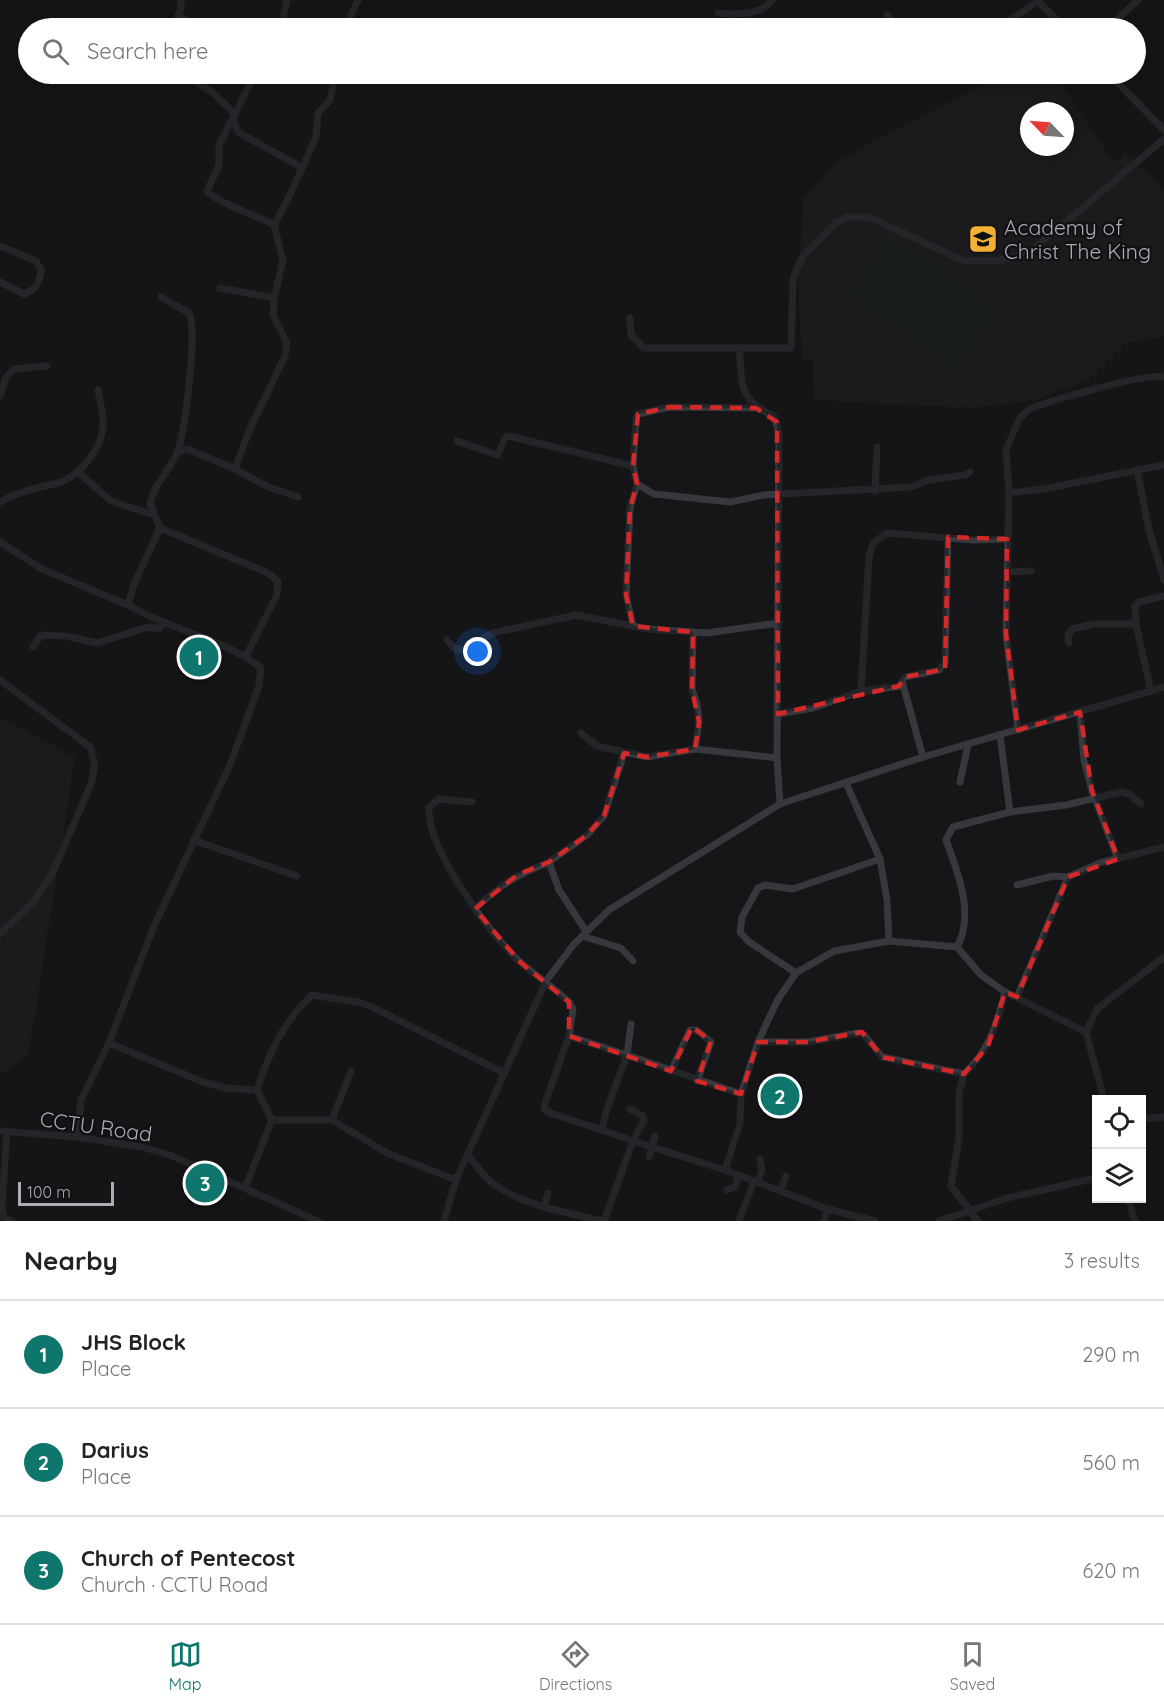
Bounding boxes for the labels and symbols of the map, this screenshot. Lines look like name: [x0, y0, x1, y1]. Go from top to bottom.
north arrow: [1020, 102, 1074, 156]
place label: Academy of Christ The King: [1004, 214, 1151, 264]
school or university icon: Academy of Christ The King: [967, 223, 999, 255]
pin: 1: [180, 634, 218, 680]
your location: [463, 637, 492, 666]
pin: 2: [760, 1074, 800, 1118]
street label: CCTU Road: [38, 1105, 154, 1147]
pin: 3: [186, 1160, 224, 1206]
scale bar: [18, 1179, 114, 1206]

